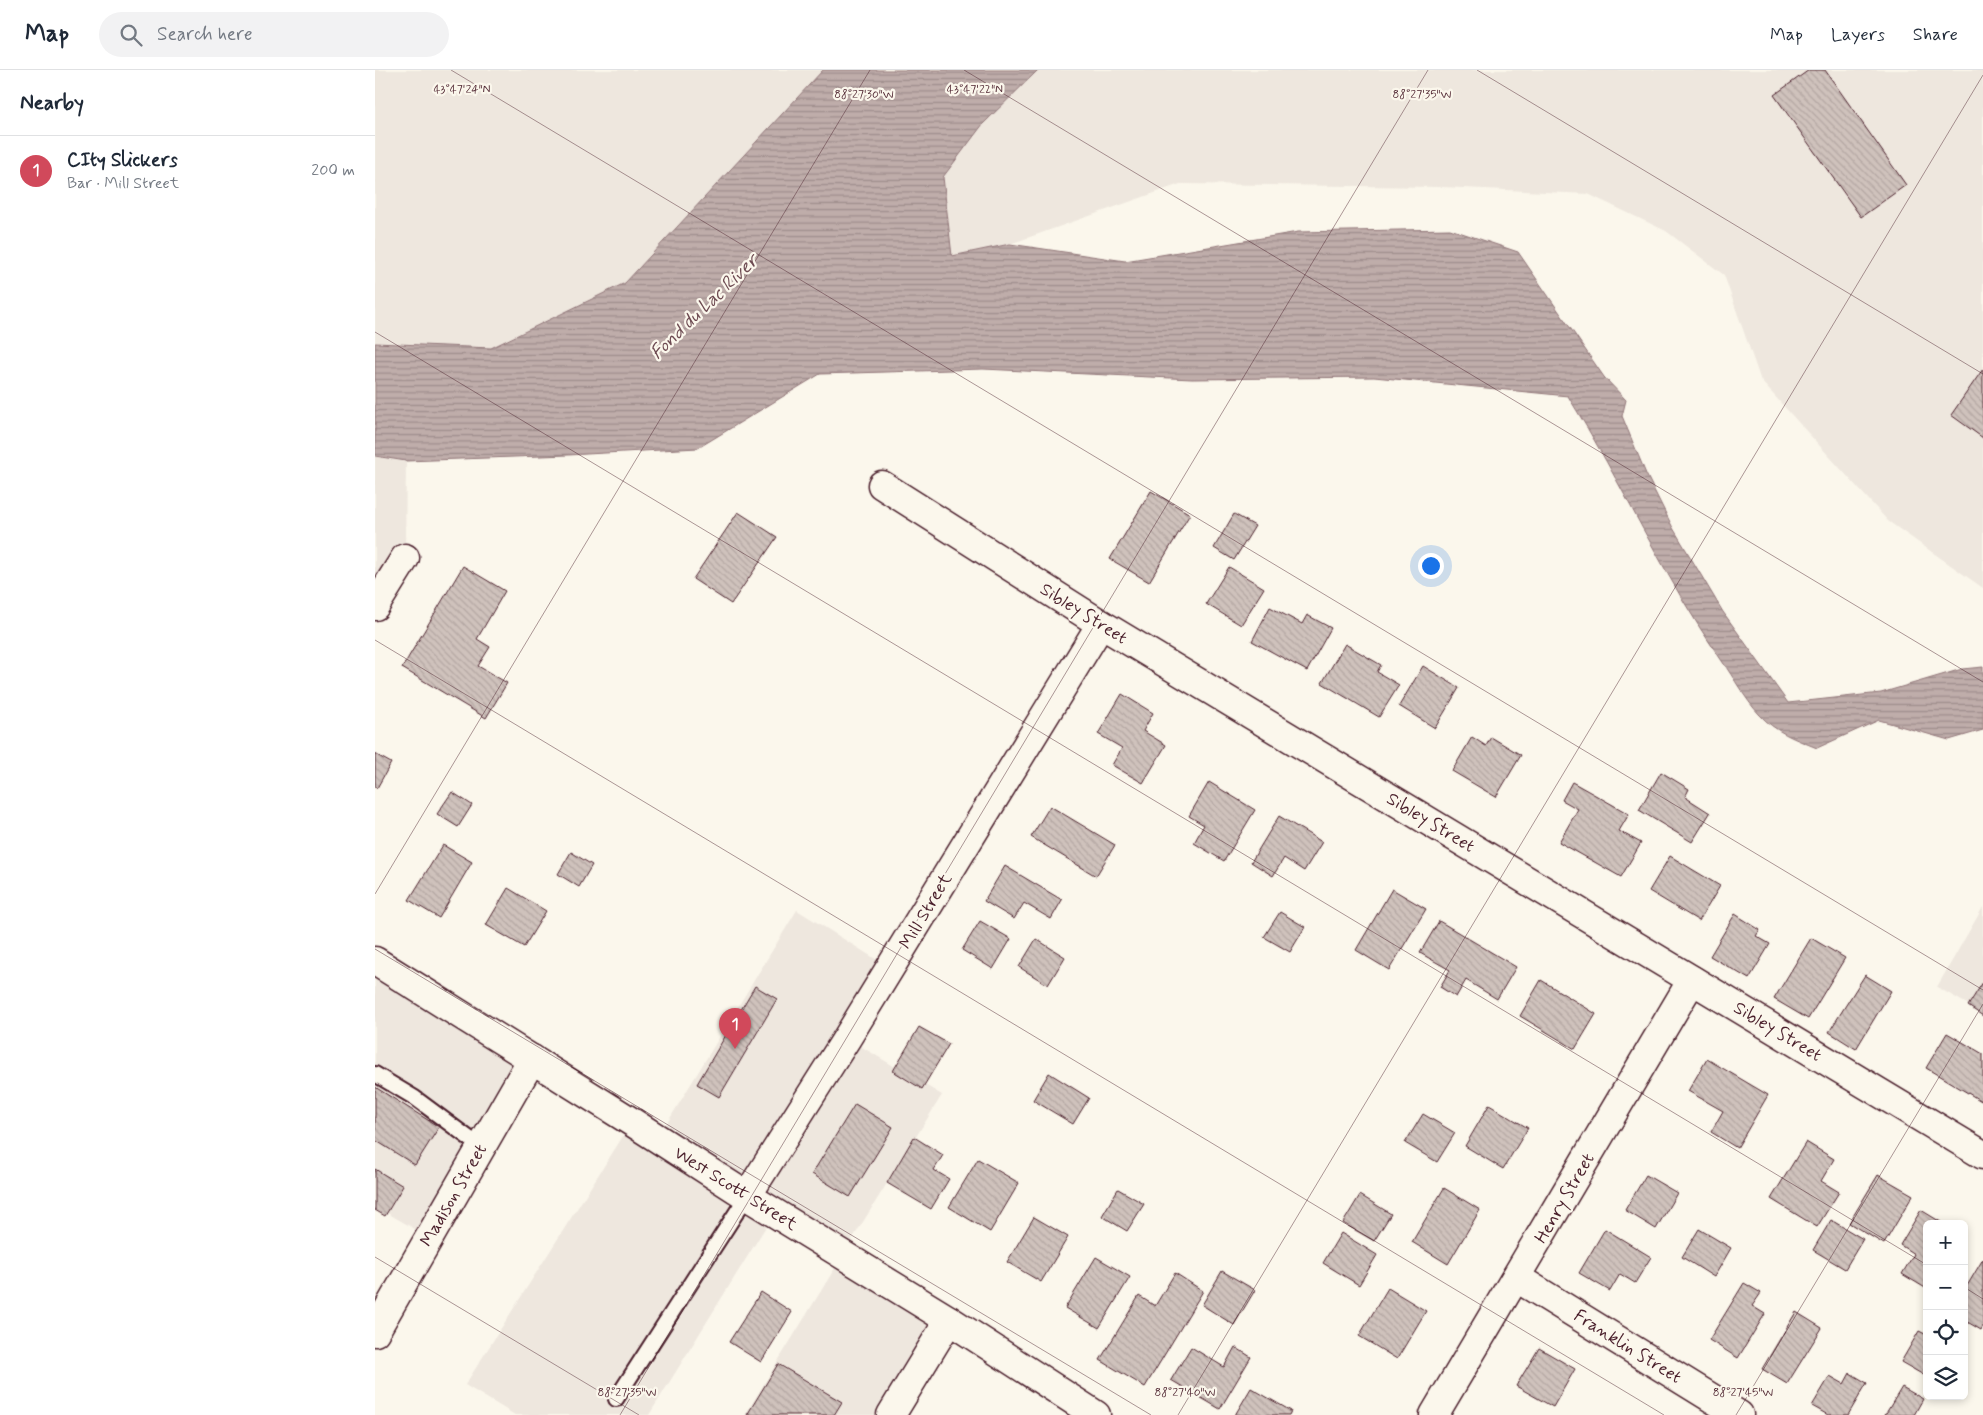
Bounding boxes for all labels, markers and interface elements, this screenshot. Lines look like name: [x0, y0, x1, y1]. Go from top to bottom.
search box: [99, 12, 449, 57]
text: Map: [25, 19, 69, 50]
icon: search: [117, 21, 145, 49]
text: Search here: [157, 22, 253, 47]
text: Map: [1770, 23, 1803, 47]
text: Layers: [1831, 23, 1885, 47]
text: Share: [1913, 23, 1958, 47]
text: 43°47'24"N: [433, 82, 491, 98]
text: 43°47'22"N: [947, 82, 1003, 98]
text: 88°27'30"W: [834, 87, 894, 103]
text: 88°27'35"W: [1393, 87, 1452, 103]
text: Nearby: [20, 89, 84, 117]
text: CIty Slickers: [67, 148, 178, 173]
text: 1: [32, 160, 40, 181]
text: 200 m: [311, 160, 355, 181]
text: Bar · Mill Street: [67, 173, 179, 194]
water label: Fond du Lac River: [645, 247, 766, 365]
your location: [1418, 553, 1444, 579]
street label: Sibley Street: [1035, 578, 1132, 650]
street label: Sibley Street: [1382, 787, 1479, 859]
street label: Mill Street: [894, 869, 958, 954]
street label: Sibley Street: [1729, 996, 1826, 1068]
pin: 1: [719, 1008, 751, 1049]
street label: Madison Street: [415, 1139, 493, 1251]
street label: West Scott Street: [669, 1141, 802, 1237]
street label: Henry Street: [1529, 1149, 1601, 1248]
map controls: [1923, 1220, 1968, 1400]
button: +: [1923, 1220, 1968, 1265]
button: −: [1923, 1265, 1968, 1310]
street label: Franklin Street: [1569, 1304, 1686, 1390]
button: locate: [1923, 1310, 1968, 1355]
button: layers: [1923, 1355, 1968, 1400]
text: 88°27'35"W: [598, 1385, 657, 1401]
text: 88°27'40"W: [1155, 1385, 1216, 1401]
text: 88°27'45"W: [1713, 1385, 1773, 1401]

